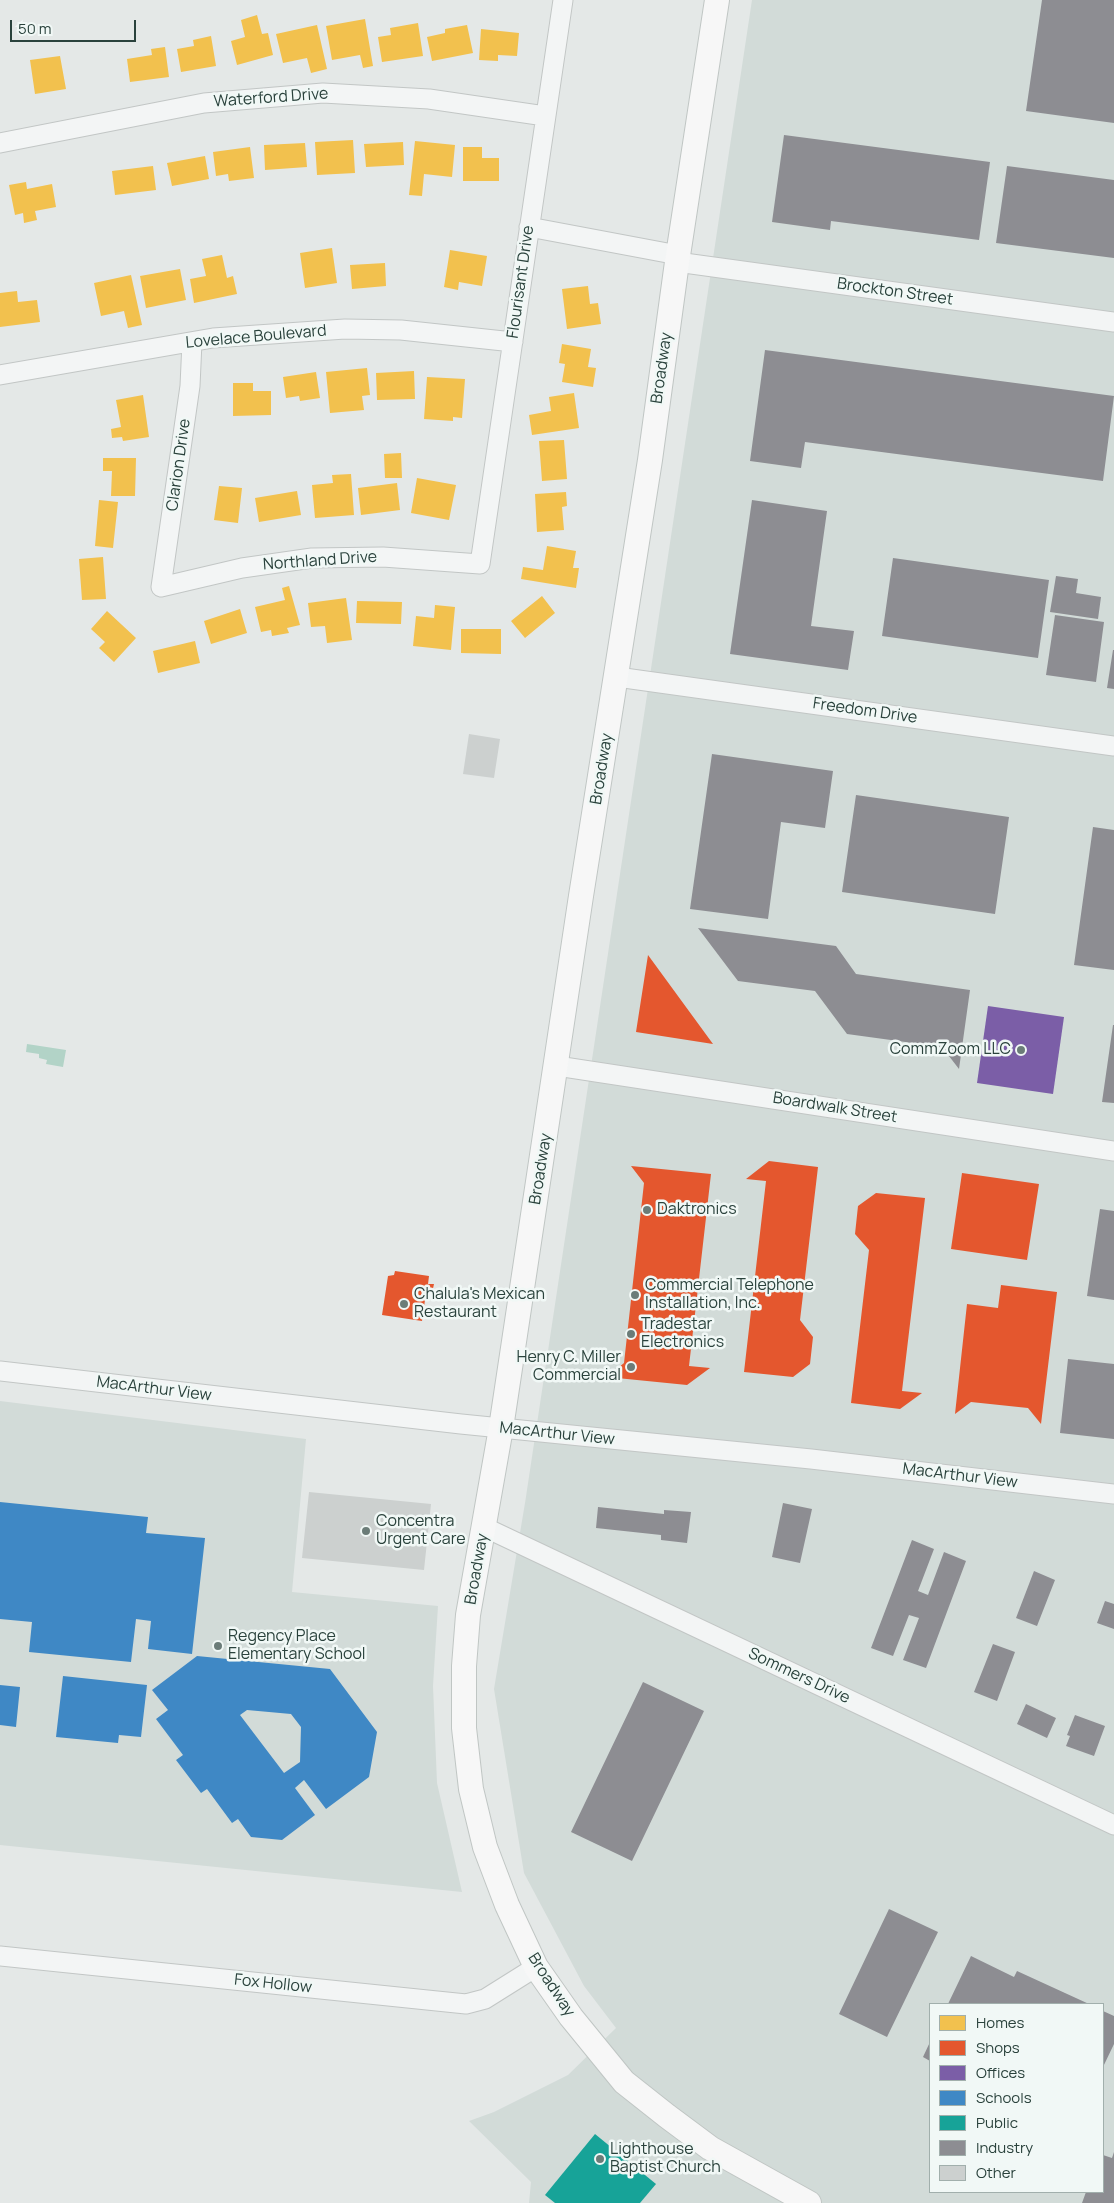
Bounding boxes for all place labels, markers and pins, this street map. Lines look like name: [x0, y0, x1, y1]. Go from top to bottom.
place label: CommZoom LLC: [890, 1040, 1011, 1060]
marker: CommZoom LLC: [1015, 1044, 1027, 1056]
place label: Daktronics: [657, 1200, 737, 1220]
marker: Daktronics: [641, 1204, 653, 1216]
place label: Commercial Telephone Installation, Inc.: [645, 1276, 814, 1314]
place label: Chalula's Mexican Restaurant: [414, 1285, 545, 1323]
marker: Commercial Telephone Installation, Inc.: [629, 1289, 641, 1301]
marker: Chalula's Mexican Restaurant: [398, 1298, 410, 1310]
place label: Tradestar Electronics: [641, 1315, 724, 1353]
marker: Tradestar Electronics: [625, 1328, 637, 1340]
place label: Henry C. Miller Commercial: [516, 1348, 621, 1386]
marker: Henry C. Miller Commercial: [625, 1361, 637, 1373]
place label: Concentra Urgent Care: [376, 1512, 466, 1550]
marker: Concentra Urgent Care: [360, 1525, 372, 1537]
place label: Regency Place Elementary School: [228, 1627, 366, 1665]
marker: Regency Place Elementary School: [212, 1640, 224, 1652]
place label: Lighthouse Baptist Church: [610, 2140, 721, 2178]
marker: Lighthouse Baptist Church: [594, 2153, 606, 2165]

